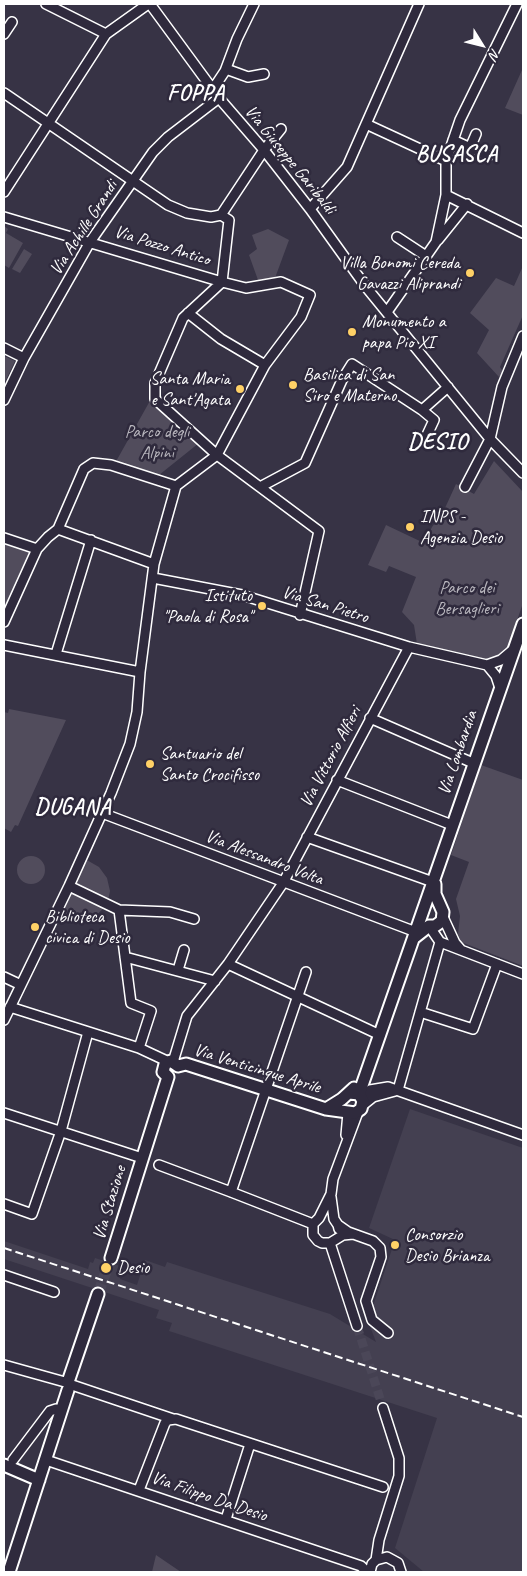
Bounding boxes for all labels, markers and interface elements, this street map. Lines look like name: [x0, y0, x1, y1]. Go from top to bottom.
north arrow: [457, 20, 507, 70]
text: N: [485, 46, 504, 63]
district label: FOPPA: [167, 81, 225, 107]
street label: Via Giuseppe Garibaldi: [240, 101, 340, 219]
district label: BUSASCA: [415, 142, 499, 168]
street label: Via Achille Grandi: [45, 177, 123, 279]
street label: Via Pozzo Antico: [111, 221, 213, 271]
place label: Villa Bonomi Cereda Gavazzi Aliprandi: [340, 252, 460, 294]
marker: Villa Bonomi Cereda Gavazzi Aliprandi: [464, 267, 476, 279]
place label: Monumento a papa Pio XI: [362, 311, 446, 354]
marker: Monumento a papa Pio XI: [346, 326, 358, 338]
place label: Basilica di San Siro e Materno: [303, 364, 396, 406]
place label: Santa Maria e Sant'Agata: [150, 368, 230, 410]
marker: Basilica di San Siro e Materno: [287, 379, 299, 391]
marker: Santa Maria e Sant'Agata: [234, 383, 246, 395]
park label: Parco degli Alpini: [125, 421, 189, 464]
district label: DESIO: [407, 430, 469, 456]
place label: INPS - Agenzia Desio: [420, 506, 502, 548]
marker: INPS - Agenzia Desio: [404, 521, 416, 533]
park label: Parco dei Bersaglieri: [435, 577, 499, 620]
street label: Via San Pietro: [279, 582, 371, 628]
place label: Istituto "Paola di Rosa": [163, 585, 252, 628]
marker: Istituto "Paola di Rosa": [256, 600, 268, 612]
street label: Via Vittorio Alfieri: [295, 703, 367, 811]
street label: Via Lombardia: [434, 708, 482, 798]
place label: Santuario del Santo Crocifisso: [160, 743, 259, 786]
marker: Santuario del Santo Crocifisso: [144, 758, 156, 770]
district label: DUGANA: [35, 795, 111, 821]
street label: Via Alessandro Volta: [202, 826, 326, 890]
place label: Biblioteca civica di Desio: [45, 906, 130, 949]
marker: Biblioteca civica di Desio: [29, 921, 41, 933]
street label: Via Venticinque Aprile: [191, 1039, 323, 1099]
street label: Via Stazione: [89, 1163, 131, 1243]
place label: Consorzio Desio Brianza: [405, 1224, 489, 1266]
marker: Consorzio Desio Brianza: [389, 1239, 401, 1251]
place label: Desio: [117, 1257, 149, 1279]
marker: Desio: [99, 1261, 113, 1275]
street label: Via Filippo Da Desio: [148, 1467, 270, 1527]

